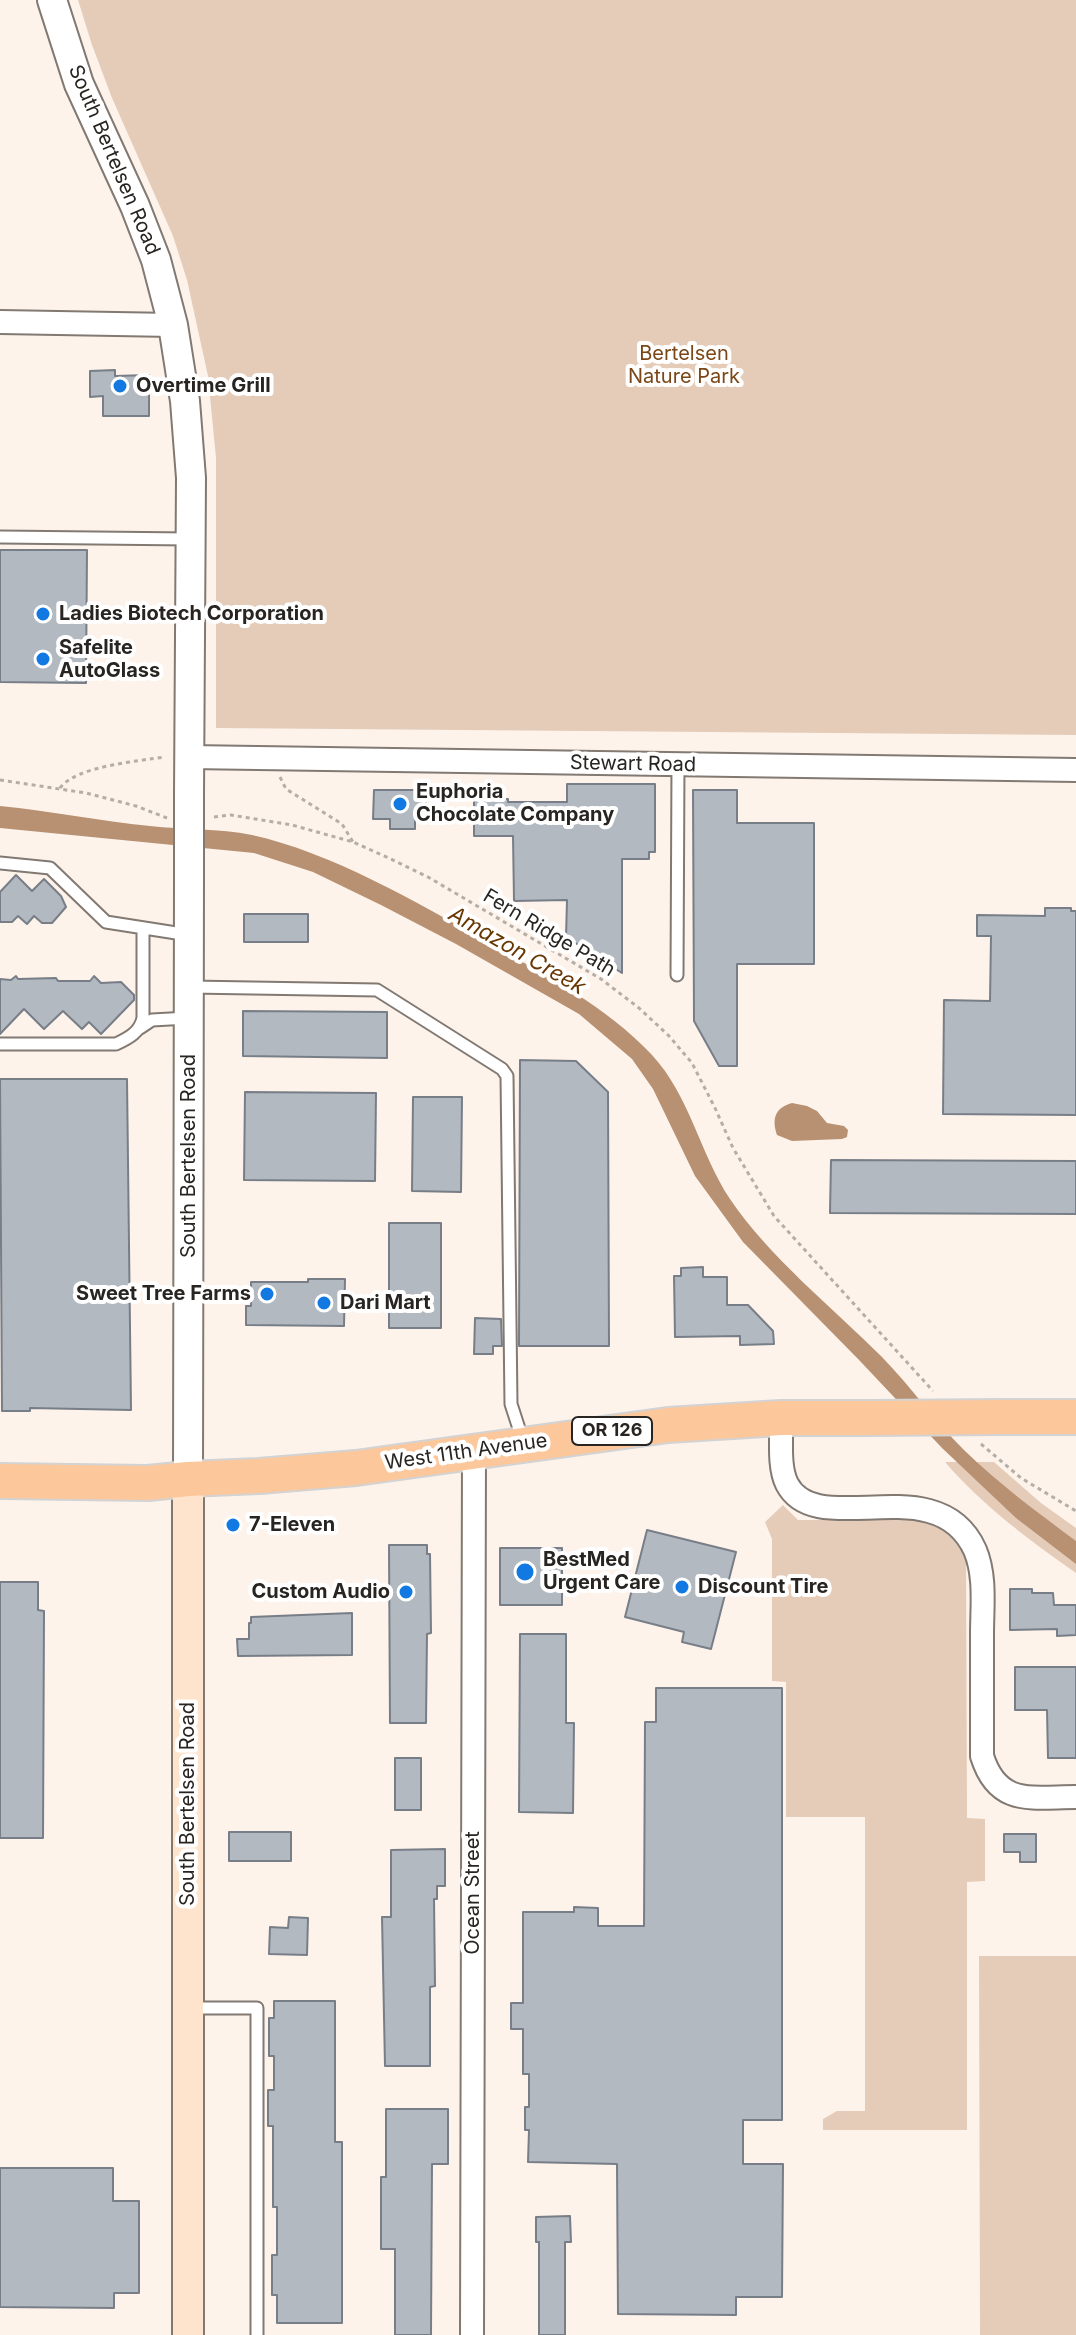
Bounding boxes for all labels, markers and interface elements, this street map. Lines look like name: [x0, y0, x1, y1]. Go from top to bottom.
street label: South Bertelsen Road: [63, 61, 165, 259]
park label: Bertelsen Nature Park: [628, 342, 740, 389]
place label: Overtime Grill: [136, 374, 271, 398]
marker: Overtime Grill: [111, 377, 129, 395]
place label: Ladies Biotech Corporation: [59, 602, 324, 626]
marker: Ladies Biotech Corporation: [34, 605, 52, 623]
place label: Safelite AutoGlass: [59, 636, 160, 683]
marker: Safelite AutoGlass: [34, 650, 52, 668]
street label: Stewart Road: [570, 751, 696, 777]
place label: Euphoria Chocolate Company: [416, 780, 614, 827]
marker: Euphoria Chocolate Company: [391, 795, 409, 813]
street label: Fern Ridge Path: [479, 884, 619, 982]
water label: Amazon Creek: [444, 901, 590, 1001]
street label: South Bertelsen Road: [177, 1054, 201, 1258]
place label: Sweet Tree Farms: [76, 1282, 251, 1306]
marker: Sweet Tree Farms: [258, 1285, 276, 1303]
place label: Dari Mart: [340, 1291, 431, 1315]
marker: Dari Mart: [315, 1294, 333, 1312]
road number: OR 126: [572, 1417, 652, 1445]
street label: West 11th Avenue: [383, 1429, 549, 1475]
place label: 7-Eleven: [249, 1513, 335, 1537]
marker: 7-Eleven: [224, 1516, 242, 1534]
place label: BestMed Urgent Care: [543, 1548, 660, 1595]
marker: BestMed Urgent Care: [514, 1561, 536, 1583]
place label: Discount Tire: [698, 1575, 828, 1599]
marker: Discount Tire: [673, 1578, 691, 1596]
place label: Custom Audio: [251, 1580, 390, 1604]
marker: Custom Audio: [397, 1583, 415, 1601]
street label: South Bertelsen Road: [176, 1702, 200, 1906]
street label: Ocean Street: [461, 1831, 485, 1955]

